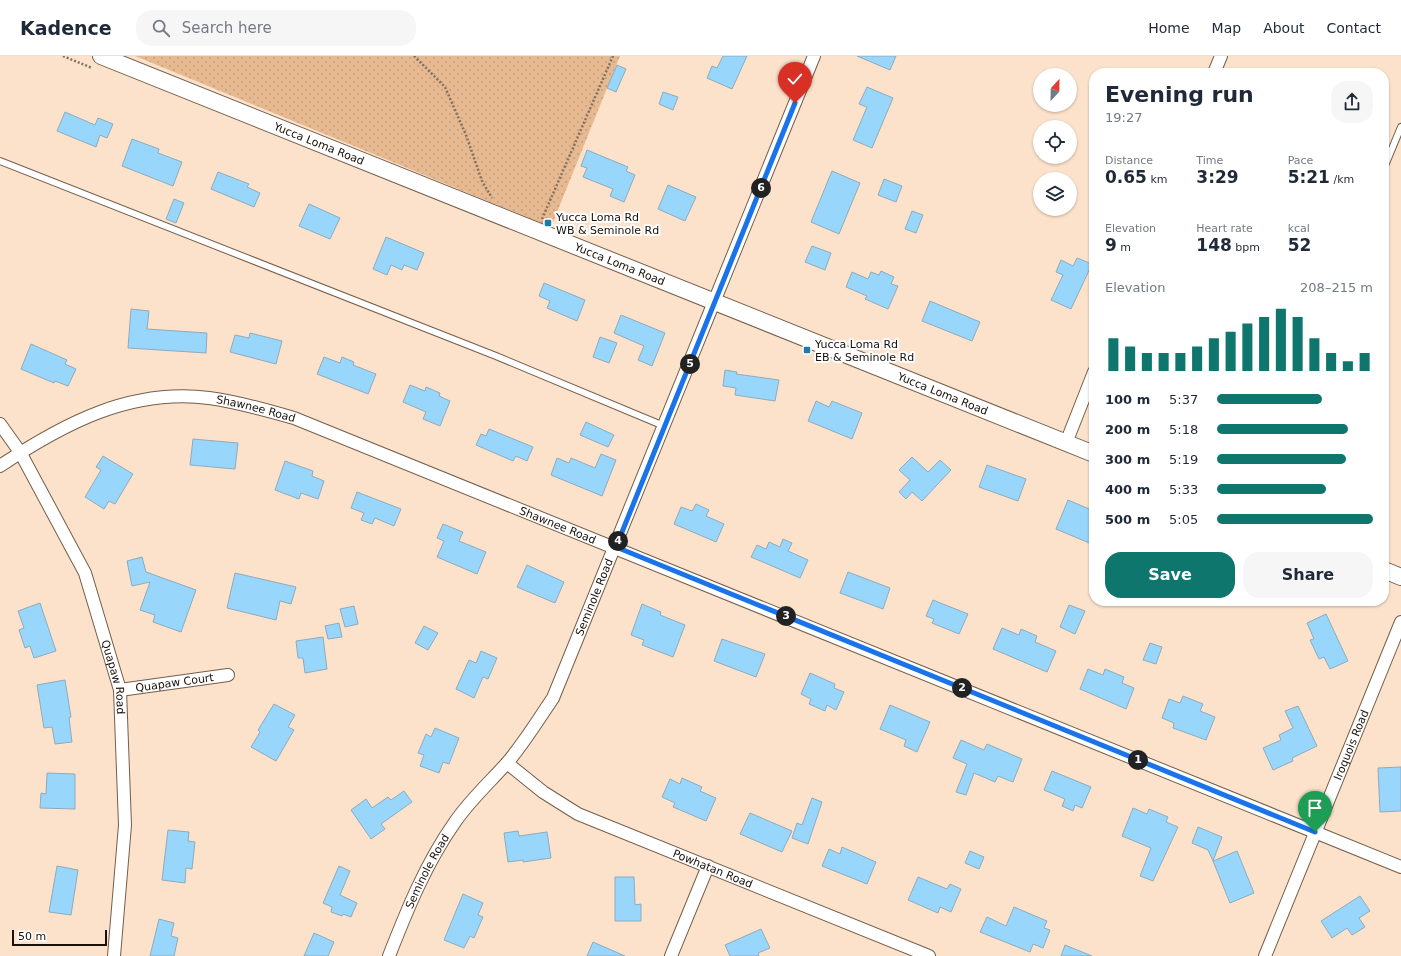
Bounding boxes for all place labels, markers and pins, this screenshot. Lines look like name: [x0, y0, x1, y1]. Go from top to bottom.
pin: [778, 62, 812, 103]
pin: 6: [751, 178, 771, 198]
place label: Yucca Loma Rd WB & Seminole Rd: [555, 211, 659, 237]
marker: Yucca Loma Rd WB & Seminole Rd: [543, 218, 553, 228]
place label: Yucca Loma Rd EB & Seminole Rd: [814, 338, 914, 364]
marker: Yucca Loma Rd EB & Seminole Rd: [802, 345, 812, 355]
pin: 5: [680, 354, 700, 374]
pin: 4: [608, 531, 628, 551]
pin: 3: [776, 606, 796, 626]
pin: 2: [952, 678, 972, 698]
pin: 1: [1128, 750, 1148, 770]
pin: [1298, 791, 1332, 832]

